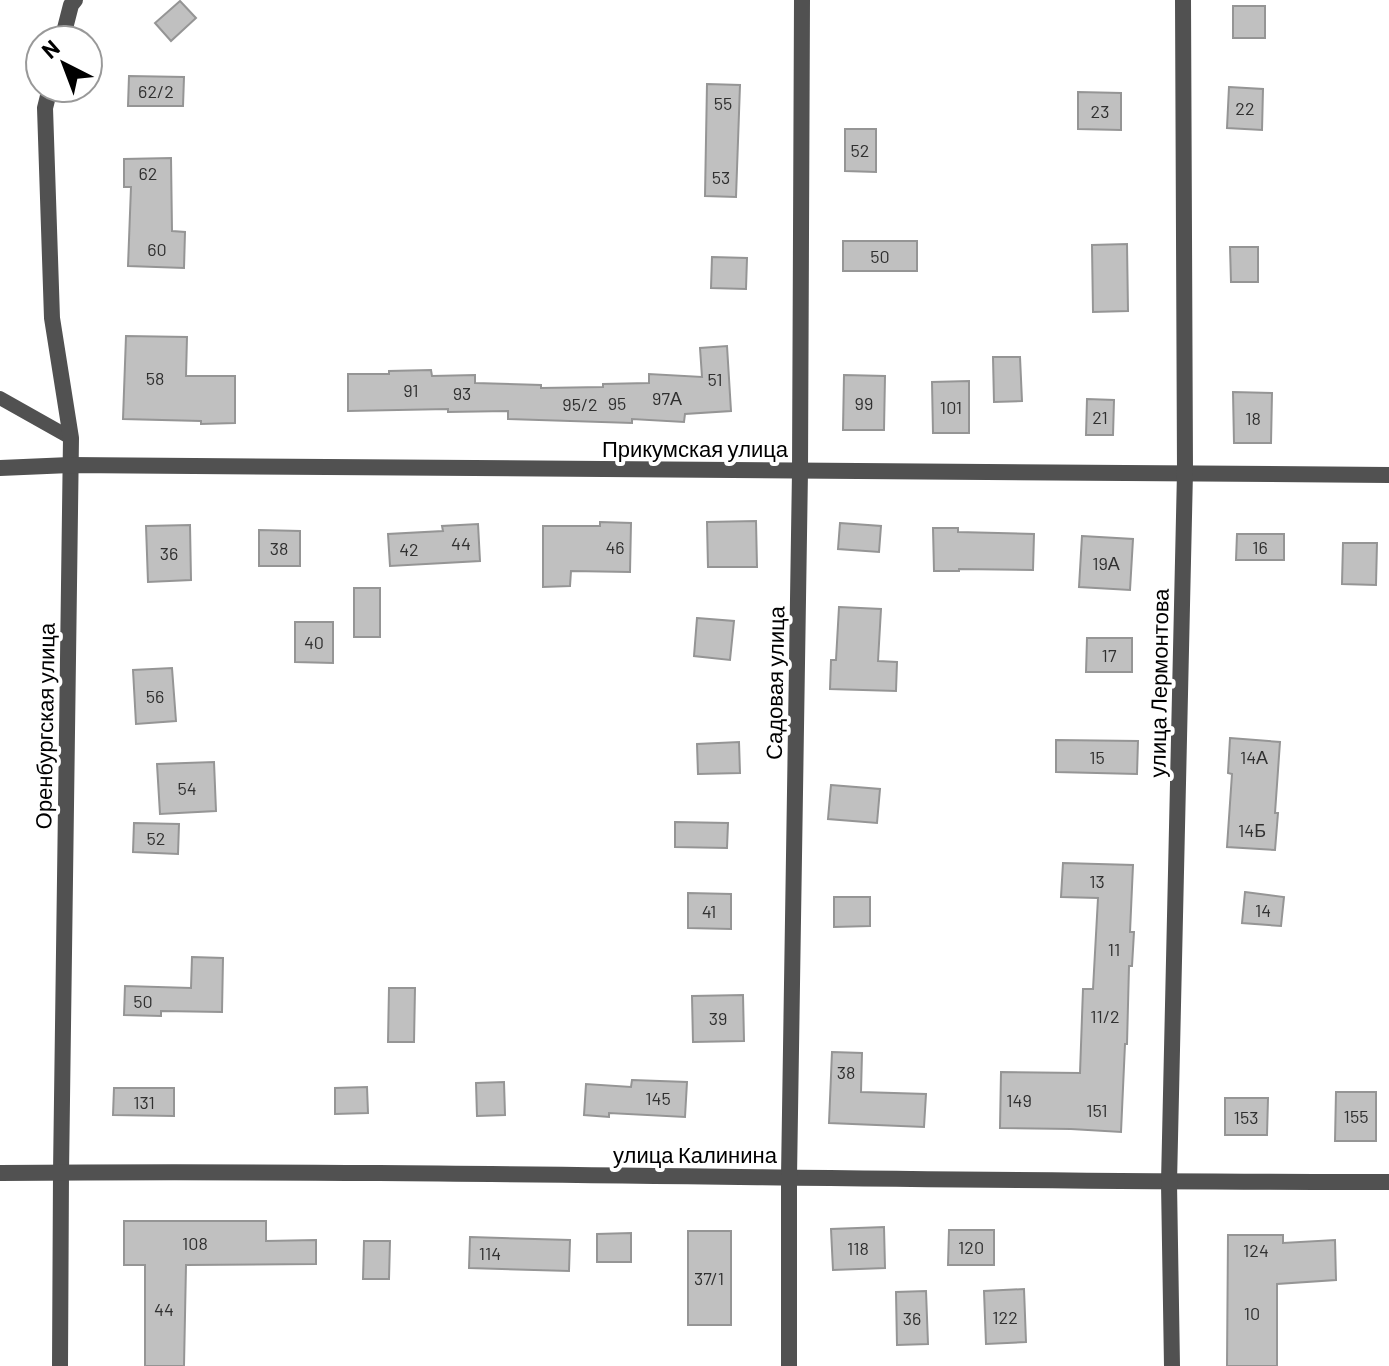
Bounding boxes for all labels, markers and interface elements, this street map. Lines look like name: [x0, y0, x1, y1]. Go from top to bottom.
north arrow: [24, 24, 104, 104]
text: N: [36, 34, 64, 63]
house number: 62/2: [138, 80, 174, 102]
house number: 55: [714, 92, 732, 114]
house number: 22: [1235, 97, 1255, 119]
house number: 23: [1091, 100, 1109, 122]
house number: 52: [851, 139, 869, 161]
house number: 62: [139, 162, 157, 184]
house number: 53: [712, 166, 730, 188]
house number: 60: [147, 238, 167, 260]
house number: 50: [870, 245, 890, 267]
house number: 58: [146, 367, 164, 389]
house number: 51: [707, 368, 723, 390]
house number: 91: [403, 379, 419, 401]
house number: 93: [453, 382, 471, 404]
house number: 97А: [652, 387, 682, 409]
house number: 95: [608, 392, 626, 414]
house number: 99: [855, 392, 873, 414]
house number: 95/2: [562, 393, 598, 415]
house number: 101: [940, 396, 962, 418]
house number: 21: [1092, 406, 1108, 428]
house number: 18: [1245, 407, 1261, 429]
street label: Прикумская улица: [602, 435, 789, 462]
house number: 44: [451, 532, 471, 554]
house number: 46: [605, 536, 625, 558]
house number: 16: [1252, 536, 1268, 558]
house number: 38: [270, 537, 288, 559]
house number: 42: [399, 538, 419, 560]
house number: 36: [160, 542, 178, 564]
house number: 19А: [1092, 552, 1120, 574]
street label: улица Лермонтова: [1143, 588, 1174, 778]
street label: Садовая улица: [760, 605, 789, 760]
street label: Оренбургская улица: [29, 622, 60, 829]
house number: 40: [304, 631, 324, 653]
house number: 17: [1102, 644, 1117, 666]
house number: 56: [146, 685, 164, 707]
house number: 15: [1089, 746, 1105, 768]
house number: 14А: [1240, 746, 1268, 768]
house number: 54: [177, 777, 197, 799]
house number: 14Б: [1238, 819, 1266, 841]
house number: 52: [147, 827, 165, 849]
house number: 13: [1089, 870, 1105, 892]
house number: 14: [1255, 899, 1271, 921]
house number: 41: [702, 900, 716, 922]
house number: 11: [1108, 938, 1120, 960]
house number: 50: [133, 990, 153, 1012]
house number: 11/2: [1090, 1005, 1120, 1027]
house number: 39: [709, 1007, 727, 1029]
house number: 38: [837, 1061, 855, 1083]
house number: 145: [645, 1087, 671, 1109]
house number: 149: [1006, 1089, 1032, 1111]
house number: 131: [133, 1091, 155, 1113]
house number: 151: [1086, 1099, 1108, 1121]
house number: 155: [1344, 1105, 1368, 1127]
house number: 153: [1234, 1106, 1258, 1128]
street label: улица Калинина: [613, 1141, 778, 1168]
house number: 108: [182, 1232, 208, 1254]
house number: 120: [958, 1236, 984, 1258]
house number: 118: [847, 1237, 869, 1259]
house number: 124: [1243, 1239, 1269, 1261]
house number: 114: [479, 1242, 501, 1264]
house number: 37/1: [694, 1267, 724, 1289]
house number: 44: [154, 1298, 174, 1320]
house number: 10: [1244, 1302, 1260, 1324]
house number: 122: [992, 1306, 1018, 1328]
house number: 36: [903, 1307, 921, 1329]

